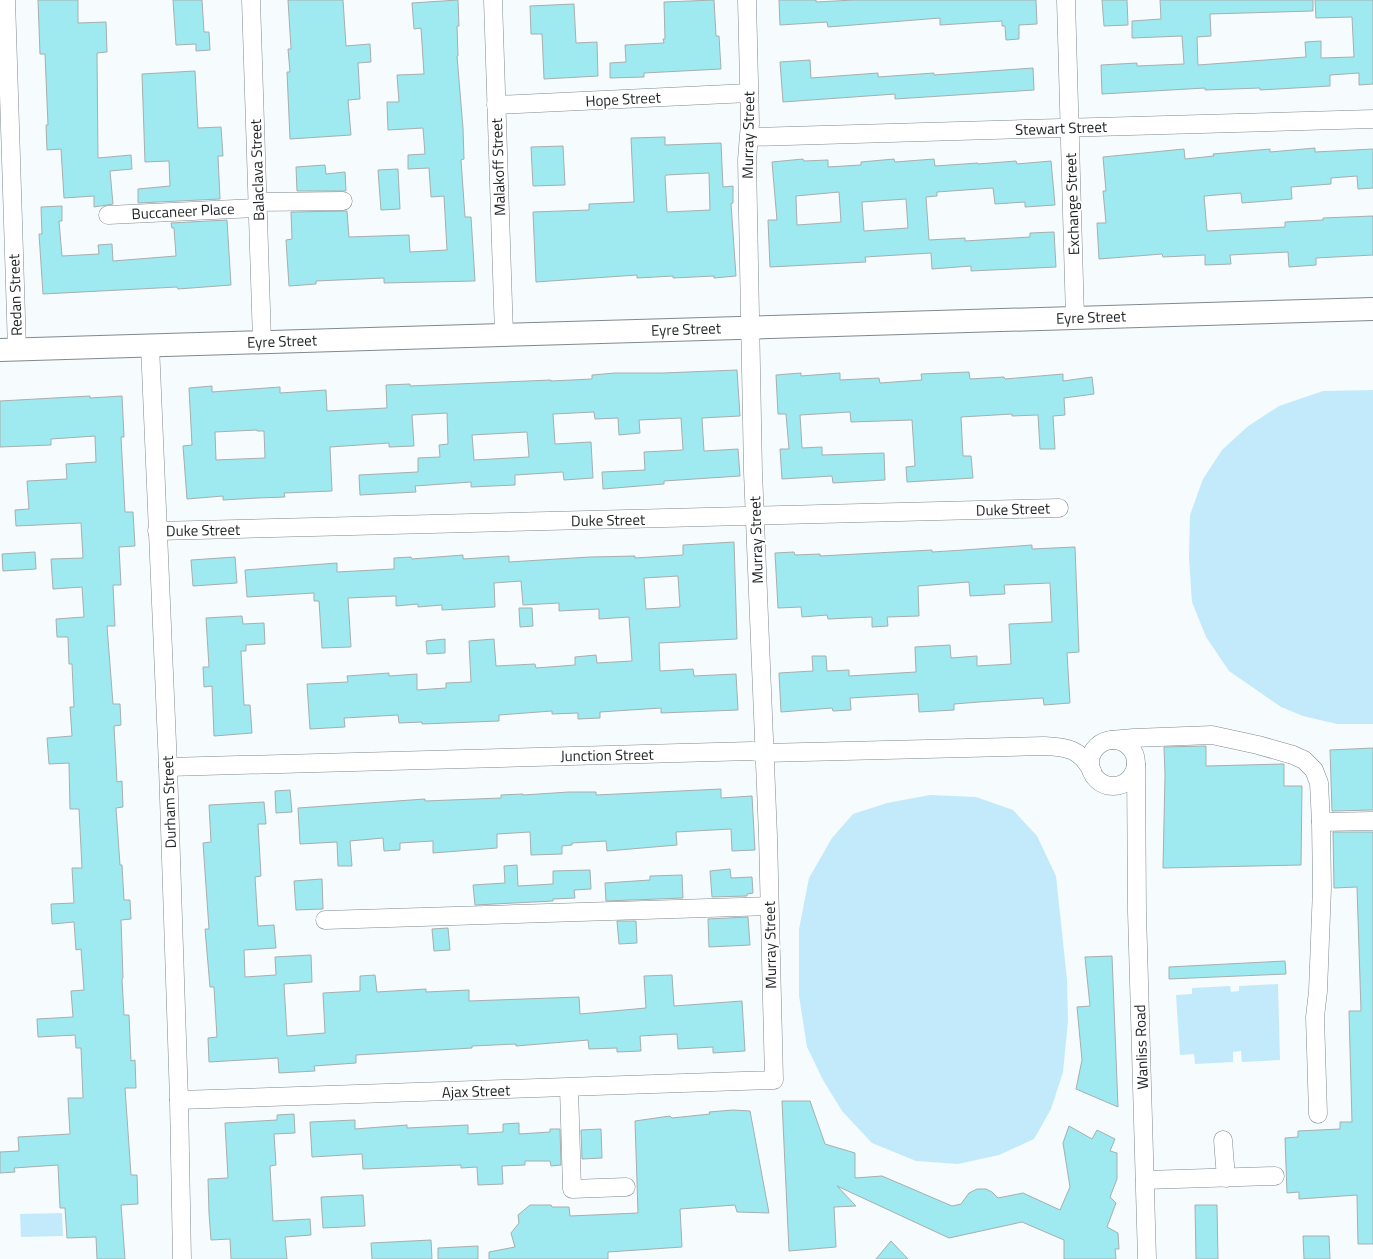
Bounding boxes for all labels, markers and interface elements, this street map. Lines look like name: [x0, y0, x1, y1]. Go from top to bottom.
street label: Hope Street: [585, 86, 662, 112]
street label: Murray Street: [736, 90, 760, 179]
street label: Stewart Street: [1015, 115, 1108, 141]
street label: Malakoff Street: [485, 117, 511, 216]
street label: Balaclava Street: [244, 118, 270, 221]
street label: Exchange Street: [1059, 152, 1085, 256]
street label: Buccaneer Place: [131, 197, 235, 225]
street label: Redan Street: [2, 253, 28, 336]
street label: Eyre Street: [1056, 304, 1127, 330]
street label: Eyre Street: [651, 316, 722, 342]
street label: Eyre Street: [247, 328, 318, 354]
street label: Murray Street: [743, 495, 769, 584]
street label: Duke Street: [976, 496, 1051, 522]
street label: Duke Street: [571, 508, 646, 532]
street label: Duke Street: [166, 518, 241, 542]
street label: Junction Street: [560, 743, 655, 767]
street label: Durham Street: [156, 754, 182, 849]
street label: Murray Street: [758, 900, 782, 989]
street label: Wanliss Road: [1128, 1004, 1154, 1090]
street label: Ajax Street: [441, 1078, 511, 1104]

